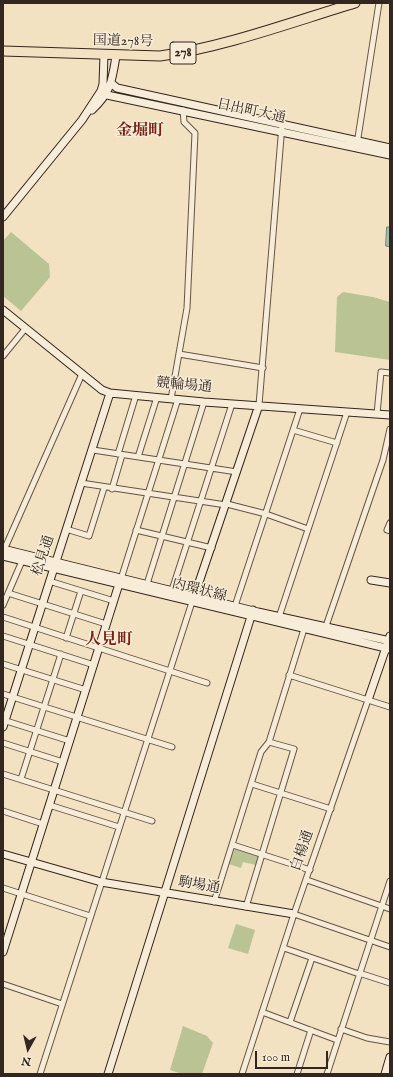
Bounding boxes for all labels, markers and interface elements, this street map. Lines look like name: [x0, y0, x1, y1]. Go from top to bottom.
street label: 国道278号: [93, 33, 153, 51]
road number: 278: [170, 42, 196, 64]
street label: 日出町大通: [215, 97, 287, 127]
district label: 金堀町: [116, 122, 164, 142]
street label: 競輪場通: [155, 375, 213, 397]
street label: 松見通: [30, 533, 58, 579]
street label: 内環状線: [170, 576, 228, 606]
district label: 人見町: [85, 631, 133, 651]
street label: 白楊通: [288, 828, 318, 874]
street label: 駒場通: [177, 874, 221, 898]
north arrow: [8, 1029, 48, 1069]
scale bar: [257, 1043, 330, 1069]
text: 100 m: [262, 1050, 290, 1065]
text: N: [21, 1053, 32, 1068]

